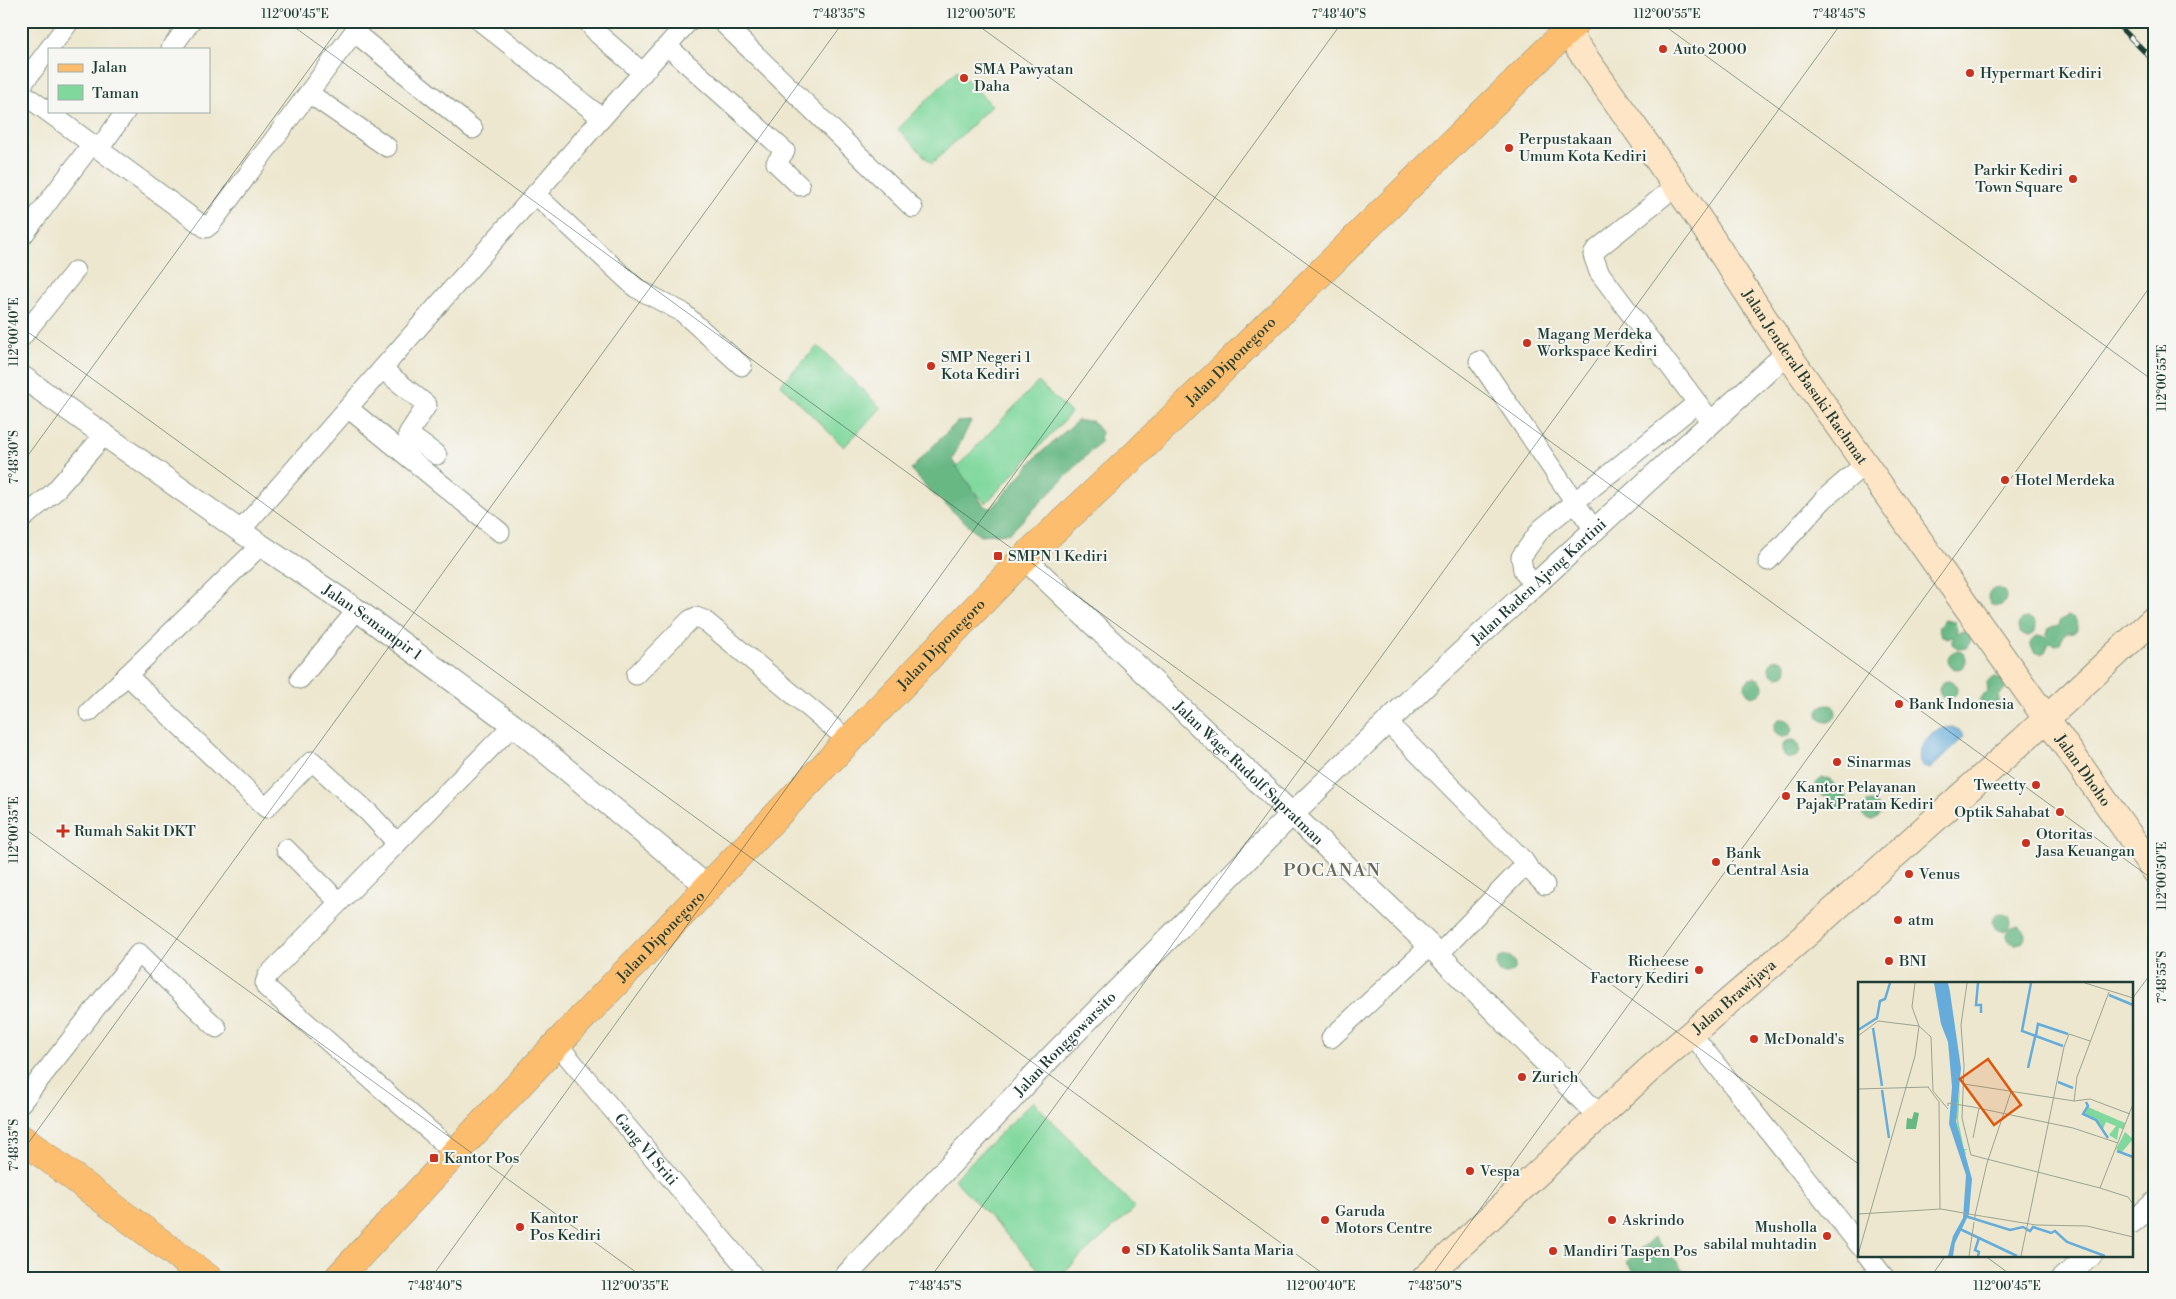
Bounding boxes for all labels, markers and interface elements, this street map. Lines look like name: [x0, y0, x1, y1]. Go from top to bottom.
text: 112°00'45"E: [261, 7, 329, 22]
text: 7°48'35"S: [813, 7, 865, 22]
text: 112°00'50"E: [947, 7, 1015, 22]
text: 7°48'40"S: [1312, 7, 1366, 22]
text: 112°00'55"E: [1633, 7, 1701, 22]
text: 7°48'45"S: [1813, 7, 1866, 22]
place label: Auto 2000: [1672, 40, 1747, 59]
marker: Auto 2000: [1657, 43, 1669, 55]
legend: [48, 48, 210, 112]
text: Jalan: [91, 58, 127, 77]
place label: SMA Pawyatan Daha: [974, 60, 1074, 96]
place label: Hypermart Kediri: [1980, 64, 2102, 83]
marker: Hypermart Kediri: [1964, 67, 1976, 79]
marker: SMA Pawyatan Daha: [958, 72, 970, 84]
text: Taman: [92, 84, 139, 103]
place label: Perpustakaan Umum Kota Kediri: [1519, 130, 1647, 166]
marker: Perpustakaan Umum Kota Kediri: [1503, 142, 1515, 154]
place label: Parkir Kediri Town Square: [1974, 161, 2063, 197]
marker: Parkir Kediri Town Square: [2067, 173, 2079, 185]
street label: Jalan Jenderal Basuki Rachmat: [1738, 285, 1872, 469]
text: 112°00'40"E: [7, 298, 22, 366]
street label: Jalan Diponegoro: [1181, 312, 1280, 410]
place label: Magang Merdeka Workspace Kediri: [1536, 325, 1658, 361]
marker: Magang Merdeka Workspace Kediri: [1521, 337, 1533, 349]
text: 112°00'55"E: [2155, 344, 2170, 412]
place label: SMP Negeri 1 Kota Kediri: [941, 348, 1032, 384]
marker: SMP Negeri 1 Kota Kediri: [925, 360, 937, 372]
text: 7°48'30"S: [7, 430, 22, 484]
place label: Hotel Merdeka: [2015, 471, 2115, 490]
marker: Hotel Merdeka: [1999, 474, 2011, 486]
street label: Jalan Raden Ajeng Kartini: [1466, 514, 1610, 649]
place label: SMPN 1 Kediri: [1008, 547, 1108, 566]
marker: SMPN 1 Kediri: [992, 550, 1004, 562]
street label: Jalan Semampir 1: [318, 580, 426, 664]
street label: Jalan Diponegoro: [892, 595, 989, 694]
place label: Bank Indonesia: [1908, 695, 2015, 714]
street label: Jalan Wage Rudolf Supratman: [1169, 696, 1328, 849]
marker: Bank Indonesia: [1893, 698, 1905, 710]
street label: Jalan Dhoho: [2050, 730, 2116, 810]
place label: Sinarmas: [1847, 753, 1911, 772]
marker: Sinarmas: [1831, 756, 1843, 768]
place label: Tweetty: [1973, 776, 2027, 795]
place label: Kantor Pelayanan Pajak Pratam Kediri: [1796, 778, 1934, 814]
marker: Tweetty: [2030, 779, 2042, 791]
marker: Kantor Pelayanan Pajak Pratam Kediri: [1780, 790, 1792, 802]
text: 112°00'35"E: [7, 796, 22, 864]
place label: Optik Sahabat: [1954, 803, 2051, 822]
marker: Optik Sahabat: [2054, 806, 2066, 818]
place label: Rumah Sakit DKT: [74, 822, 196, 841]
marker: Rumah Sakit DKT: [56, 824, 70, 838]
place label: Otoritas Jasa Keuangan: [2035, 825, 2135, 861]
marker: Otoritas Jasa Keuangan: [2020, 837, 2032, 849]
text: 112°00'50"E: [2155, 842, 2170, 910]
place label: Bank Central Asia: [1725, 844, 1809, 880]
marker: Bank Central Asia: [1710, 856, 1722, 868]
district label: POCANAN: [1283, 859, 1381, 882]
place label: Venus: [1918, 865, 1960, 884]
marker: Venus: [1903, 868, 1915, 880]
street label: Jalan Diponegoro: [612, 887, 709, 987]
place label: atm: [1908, 911, 1934, 930]
marker: atm: [1892, 914, 1904, 926]
text: 7°48'55"S: [2155, 951, 2170, 1003]
place label: Richeese Factory Kediri: [1590, 952, 1689, 988]
place label: BNI: [1898, 952, 1927, 971]
street label: Jalan Brawijaya: [1687, 955, 1780, 1039]
marker: BNI: [1883, 955, 1895, 967]
marker: Richeese Factory Kediri: [1693, 964, 1705, 976]
inset map: [1858, 982, 2134, 1256]
street label: Jalan Ronggowarsito: [1009, 987, 1120, 1101]
place label: McDonald's: [1764, 1030, 1844, 1049]
marker: McDonald's: [1748, 1033, 1760, 1045]
place label: Zurich: [1532, 1068, 1579, 1087]
marker: Zurich: [1516, 1071, 1528, 1083]
street label: Gang VI Sriti: [610, 1109, 682, 1189]
text: 7°48'35"S: [7, 1119, 22, 1171]
place label: Kantor Pos: [444, 1149, 519, 1168]
marker: Kantor Pos: [428, 1152, 440, 1164]
place label: Vespa: [1479, 1162, 1520, 1181]
marker: Vespa: [1464, 1165, 1476, 1177]
place label: Garuda Motors Centre: [1335, 1202, 1432, 1238]
place label: Kantor Pos Kediri: [530, 1209, 601, 1245]
place label: Askrindo: [1621, 1211, 1684, 1230]
marker: Garuda Motors Centre: [1319, 1214, 1331, 1226]
marker: Askrindo: [1606, 1214, 1618, 1226]
place label: Musholla sabilal muhtadin: [1704, 1218, 1817, 1254]
marker: Kantor Pos Kediri: [514, 1221, 526, 1233]
marker: Musholla sabilal muhtadin: [1821, 1230, 1833, 1242]
place label: SD Katolik Santa Maria: [1136, 1241, 1294, 1260]
place label: Mandiri Taspen Pos: [1563, 1242, 1697, 1261]
marker: SD Katolik Santa Maria: [1120, 1244, 1132, 1256]
marker: Mandiri Taspen Pos: [1547, 1245, 1559, 1257]
text: 7°48'40"S: [408, 1279, 462, 1294]
text: 112°00'35"E: [601, 1279, 669, 1294]
text: 7°48'45"S: [909, 1279, 962, 1294]
text: 112°00'40"E: [1287, 1279, 1355, 1294]
text: 7°48'50"S: [1408, 1279, 1462, 1294]
text: 112°00'45"E: [1973, 1279, 2041, 1294]

